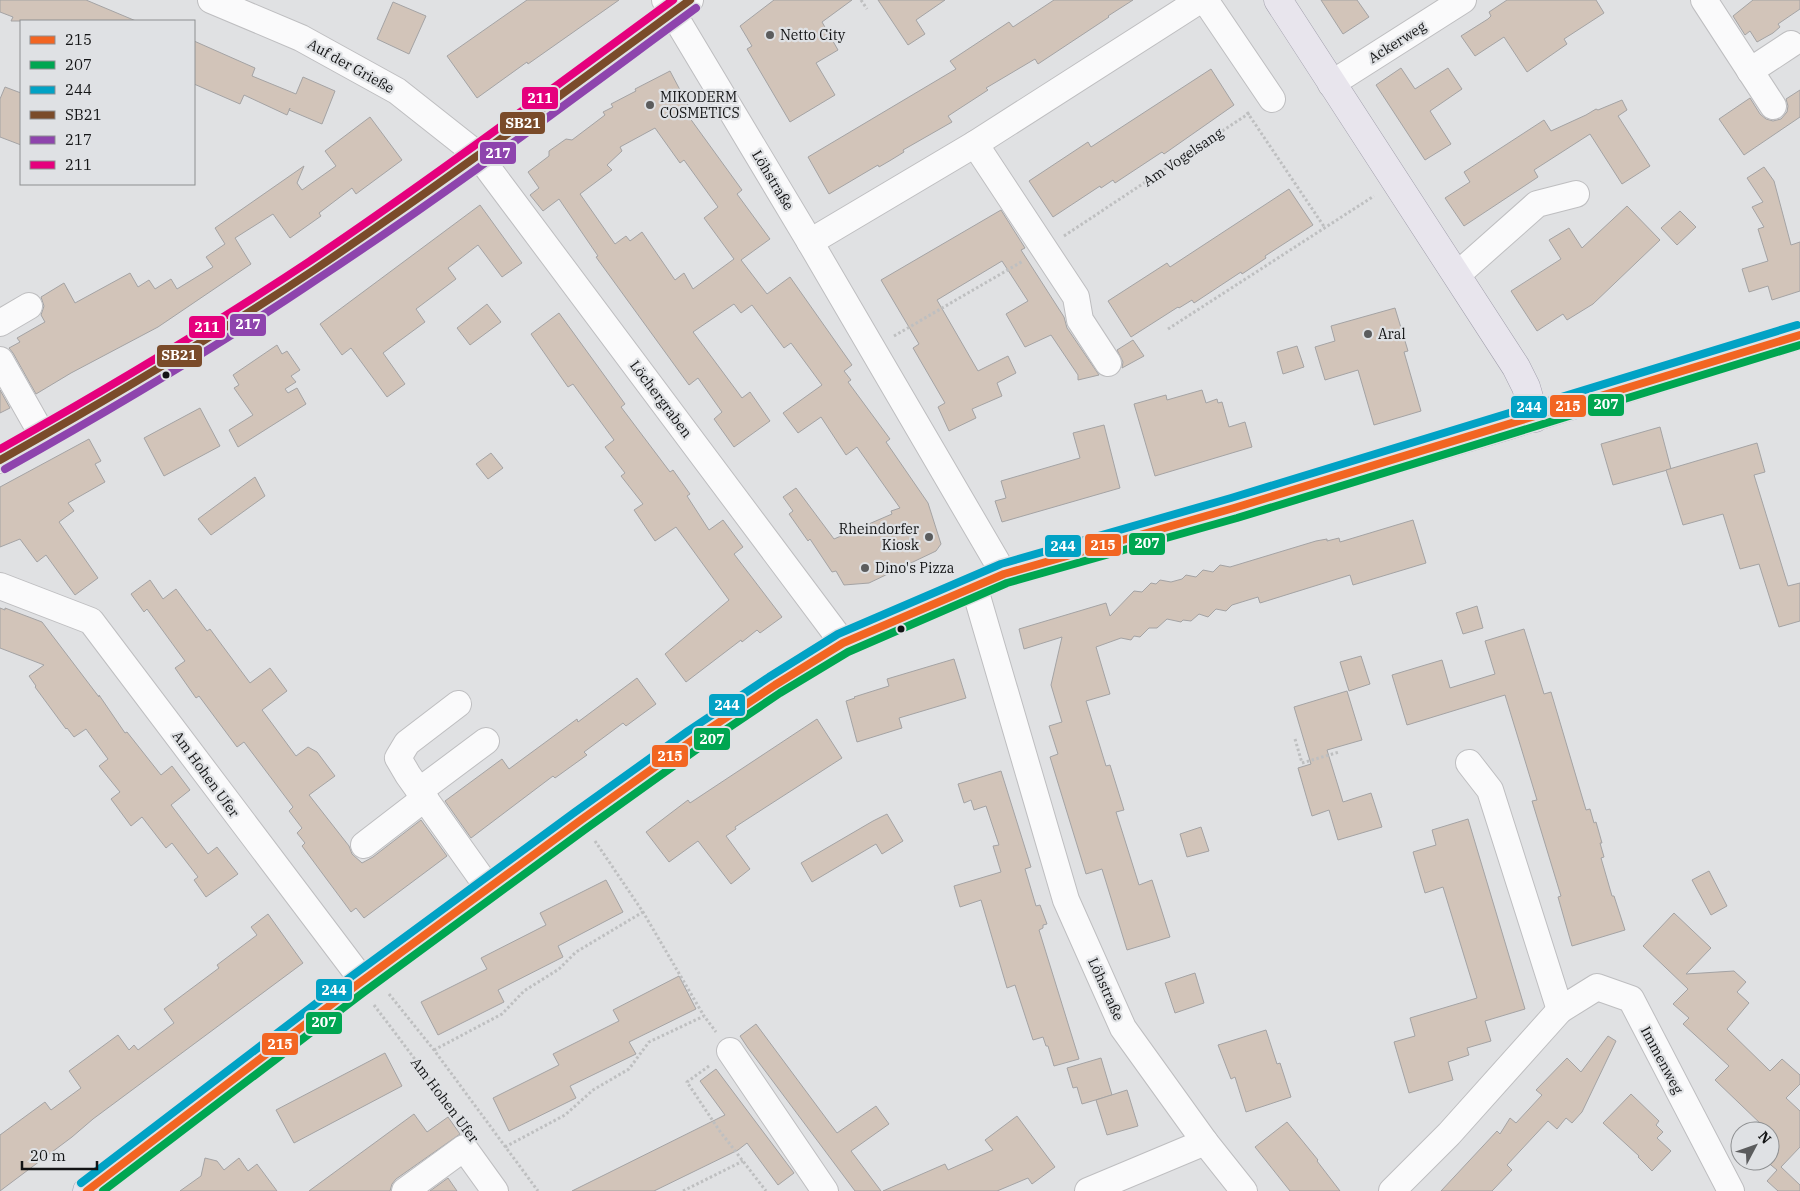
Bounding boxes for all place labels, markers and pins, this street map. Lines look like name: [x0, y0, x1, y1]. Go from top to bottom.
place label: Netto City: [780, 26, 846, 44]
marker: Netto City: [764, 29, 776, 41]
place label: MIKODERM COSMETICS: [660, 88, 740, 122]
marker: MIKODERM COSMETICS: [644, 99, 656, 111]
place label: Aral: [1378, 325, 1406, 343]
marker: Aral: [1362, 328, 1374, 340]
unlabelled marker: [161, 370, 171, 380]
place label: Rheindorfer Kiosk: [839, 520, 920, 554]
marker: Rheindorfer Kiosk: [923, 531, 935, 543]
place label: Dino's Pizza: [875, 559, 955, 577]
marker: Dino's Pizza: [859, 562, 871, 574]
unlabelled marker: [896, 624, 906, 634]

